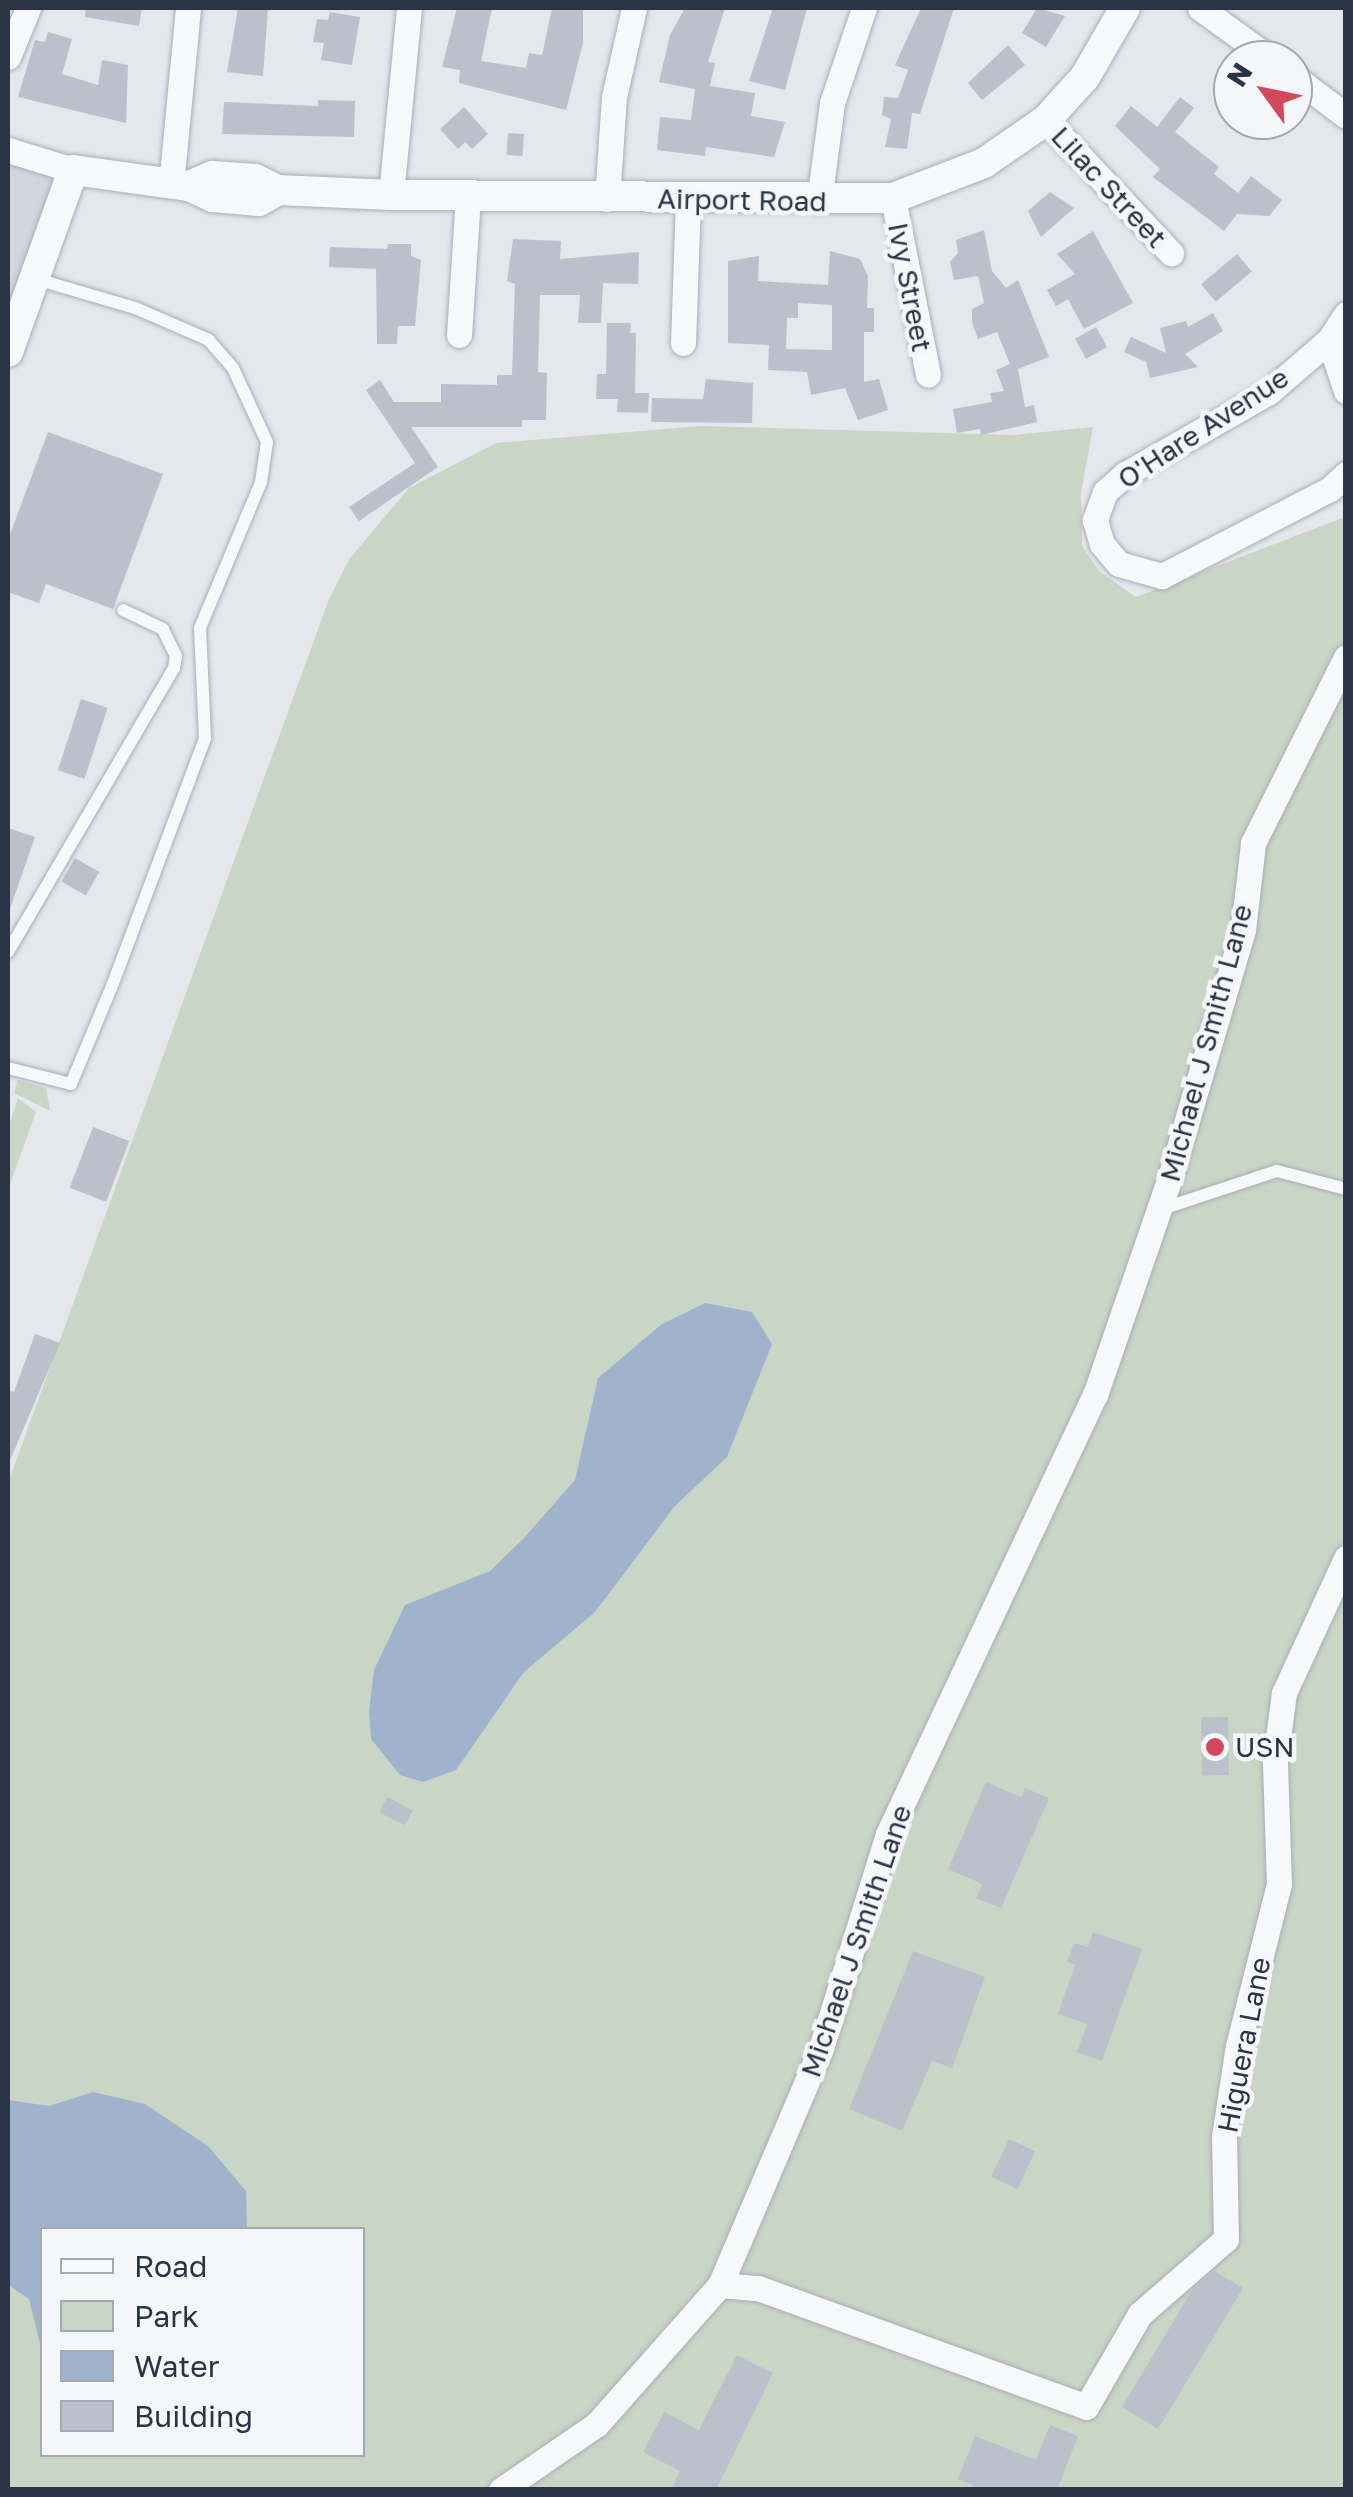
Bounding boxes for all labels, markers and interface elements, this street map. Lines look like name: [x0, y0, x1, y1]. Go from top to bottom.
north arrow: [1213, 40, 1313, 140]
text: N: [1219, 57, 1259, 92]
street label: Lilac Street: [1044, 119, 1174, 255]
street label: Airport Road: [657, 182, 827, 218]
street label: Ivy Street: [881, 220, 939, 354]
street label: O'Hare Avenue: [1111, 360, 1295, 496]
street label: Michael J Smith Lane: [1153, 901, 1259, 1185]
place label: USN: [1235, 1730, 1295, 1764]
marker: USN: [1204, 1736, 1226, 1758]
street label: Michael J Smith Lane: [794, 1800, 918, 2082]
street label: Higuera Lane: [1211, 1954, 1277, 2136]
legend: [40, 2227, 365, 2457]
text: Road: [134, 2248, 208, 2284]
text: Park: [134, 2298, 199, 2334]
text: Water: [134, 2348, 219, 2384]
text: Building: [134, 2398, 253, 2434]

